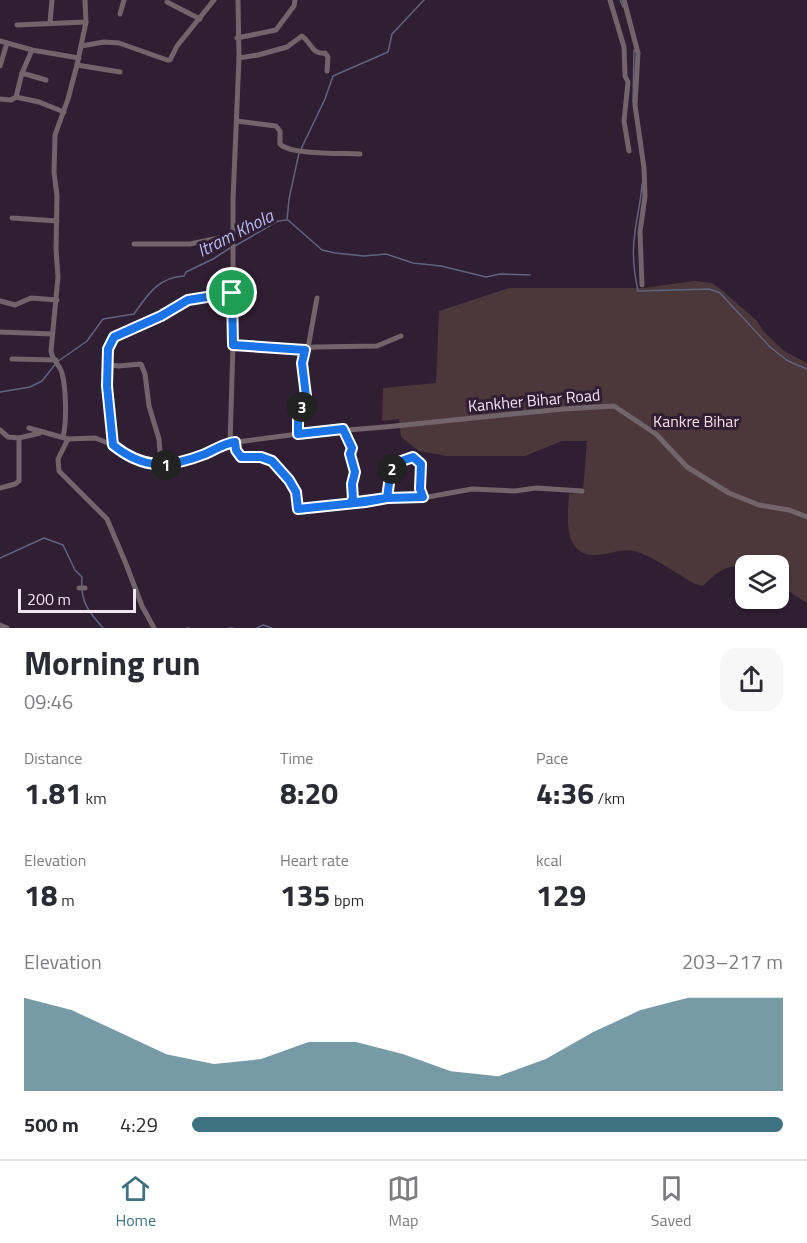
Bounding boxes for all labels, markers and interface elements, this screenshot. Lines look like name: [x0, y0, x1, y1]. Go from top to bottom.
water label: Itram Khola: [192, 202, 279, 264]
pin: [206, 267, 257, 318]
icon: arrive: [215, 276, 248, 309]
street label: Kankher Bihar Road: [467, 382, 601, 418]
pin: 3: [287, 392, 317, 422]
text: 3: [298, 395, 306, 419]
park label: Kankre Bihar: [653, 409, 739, 433]
pin: 1: [151, 450, 181, 480]
text: 1: [162, 453, 170, 477]
pin: 2: [377, 454, 407, 484]
text: 2: [388, 457, 396, 481]
map controls: [735, 555, 789, 609]
button: layers: [735, 555, 789, 609]
scale bar: [18, 586, 136, 614]
text: 200 m: [27, 587, 71, 611]
text: Morning run: [24, 638, 201, 688]
button: share: [720, 648, 783, 711]
text: 09:46: [24, 686, 73, 717]
text: Distance: [24, 746, 82, 770]
text: Time: [280, 746, 313, 770]
text: Pace: [536, 746, 568, 770]
text: 1.81: [24, 770, 82, 816]
text: 8:20: [280, 770, 338, 816]
text: 4:36: [536, 770, 594, 816]
text: km: [82, 786, 107, 810]
text: /km: [594, 786, 625, 810]
text: Elevation: [24, 848, 86, 872]
text: Heart rate: [280, 848, 349, 872]
text: kcal: [536, 848, 562, 872]
text: 18: [24, 872, 58, 918]
text: 135: [280, 872, 330, 918]
text: 129: [536, 872, 586, 918]
text: m: [58, 888, 75, 912]
text: bpm: [330, 888, 364, 912]
text: Elevation: [24, 946, 102, 977]
text: 203–217 m: [682, 946, 783, 977]
text: 500 m: [24, 1109, 79, 1140]
text: 4:29: [120, 1109, 158, 1140]
tab: Home: [115, 1172, 156, 1232]
tab: Map: [387, 1172, 420, 1232]
tab: Saved: [651, 1172, 692, 1232]

